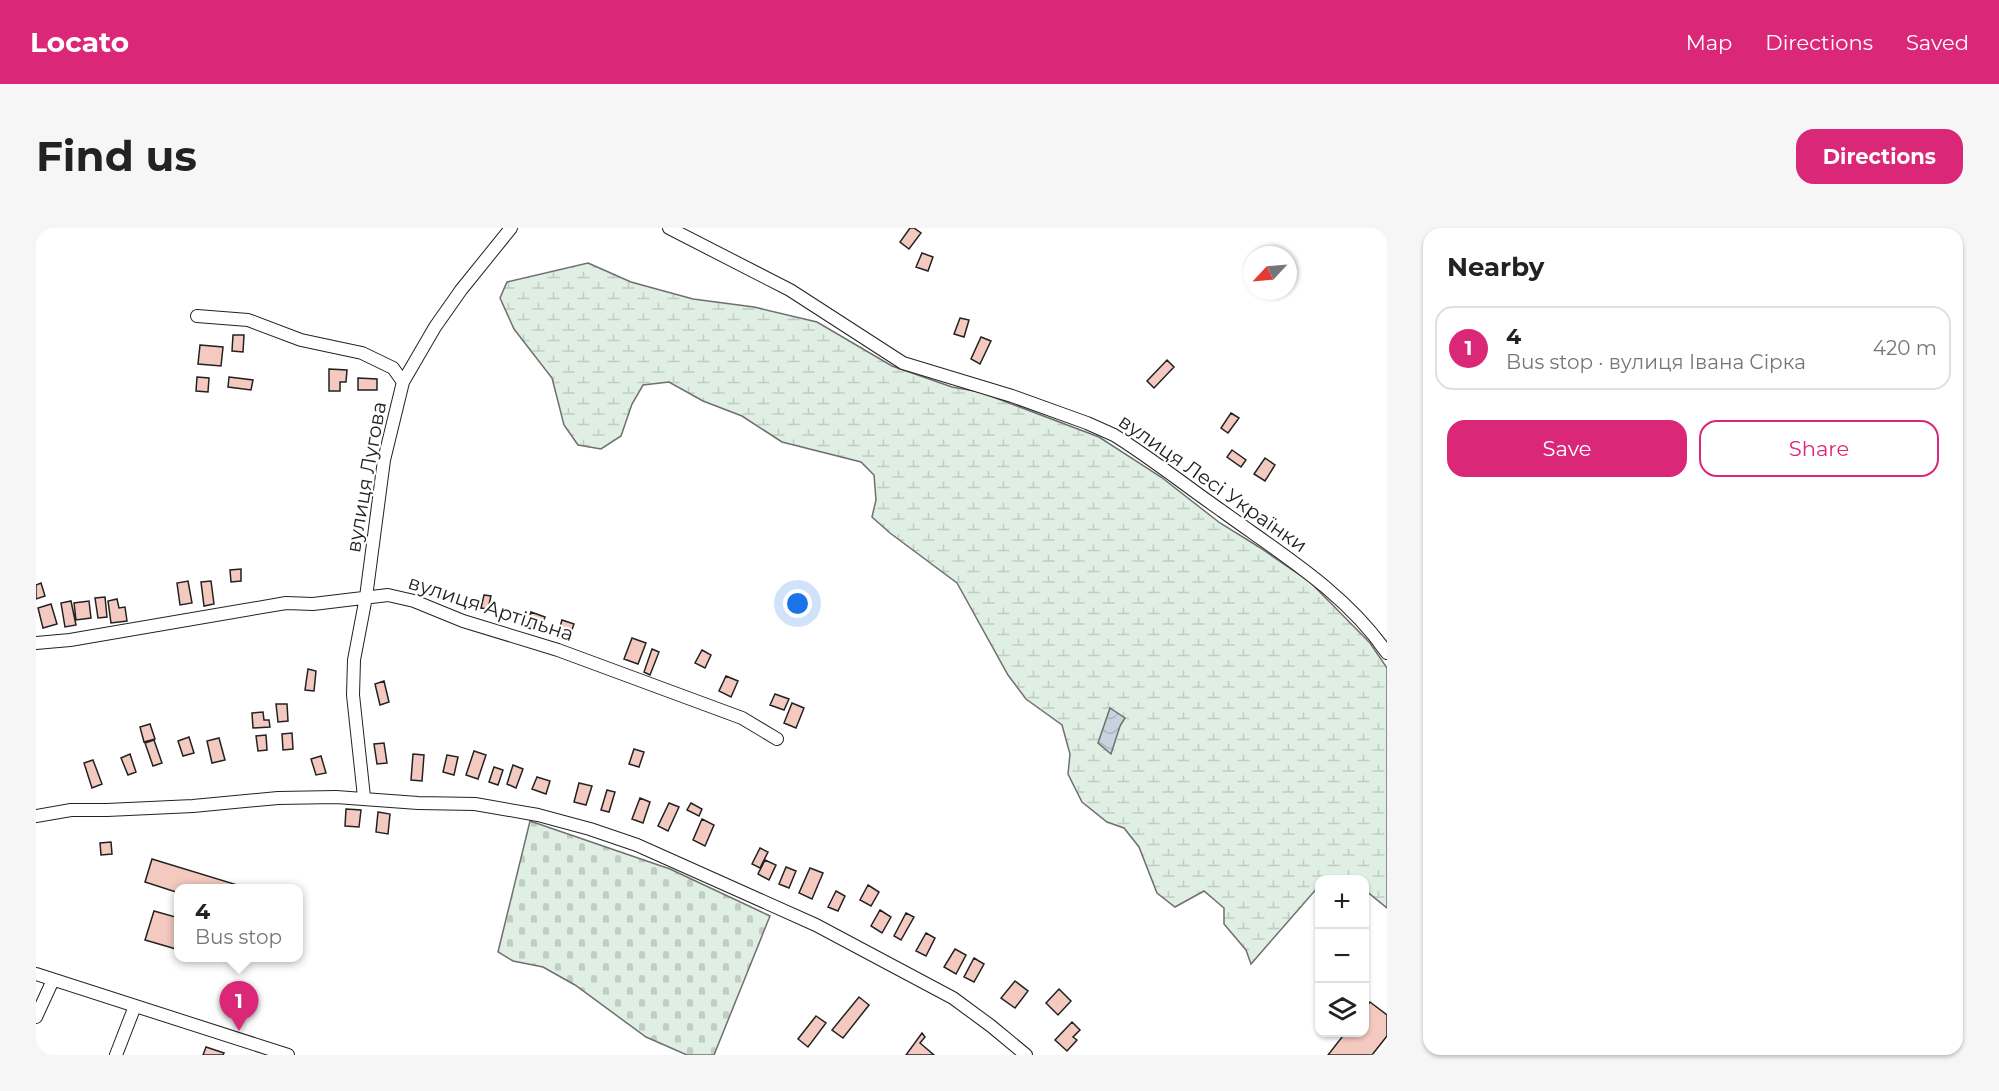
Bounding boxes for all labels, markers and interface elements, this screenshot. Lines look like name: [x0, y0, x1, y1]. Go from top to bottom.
text: Locato: [30, 25, 129, 59]
text: Map: [1686, 30, 1732, 55]
text: Directions: [1765, 30, 1873, 55]
text: Saved: [1906, 30, 1969, 55]
button: Directions: [1796, 129, 1963, 184]
text: Find us: [36, 130, 197, 182]
north arrow: [1243, 246, 1297, 300]
text: Nearby: [1447, 251, 1544, 283]
text: 4: [1506, 323, 1521, 350]
text: 1: [1465, 336, 1472, 360]
text: 420 m: [1873, 336, 1937, 360]
text: Bus stop · вулиця Івана Сірка: [1506, 350, 1806, 374]
street label: вулиця Лугова: [341, 400, 391, 554]
street label: вулиця Лесі Українки: [1114, 409, 1312, 557]
button: Save: [1447, 420, 1687, 477]
button: Share: [1699, 420, 1939, 477]
street label: вулиця Артільна: [405, 570, 577, 646]
your location: [783, 589, 812, 618]
map controls: [1315, 875, 1369, 1037]
button: +: [1315, 875, 1369, 929]
popup: [174, 884, 303, 962]
text: 4: [195, 898, 210, 925]
text: Bus stop: [195, 925, 282, 949]
button: −: [1315, 929, 1369, 983]
pin: 1: [220, 982, 258, 1031]
button: layers: [1315, 983, 1369, 1037]

